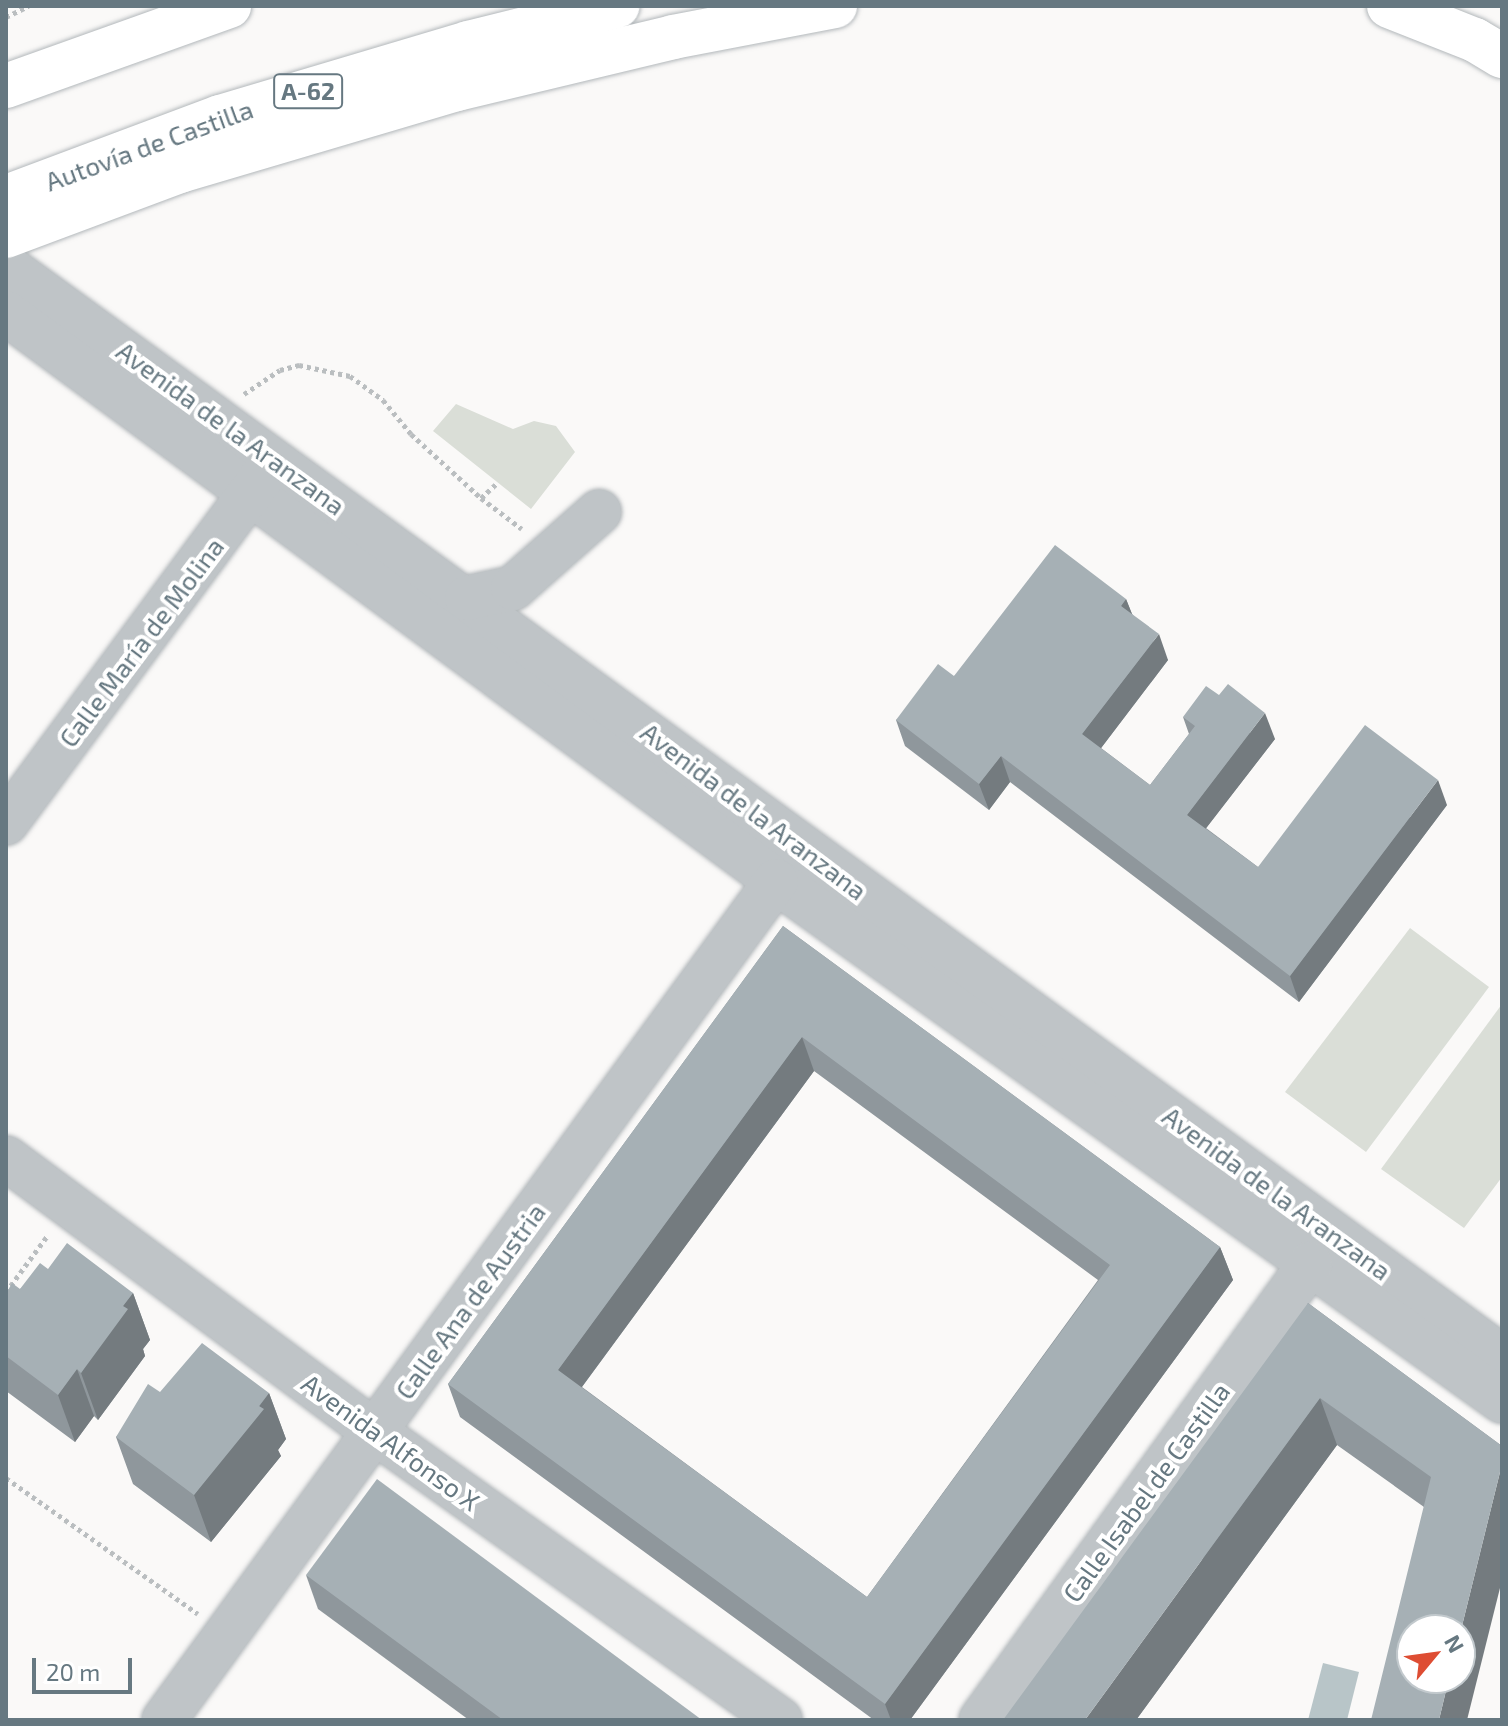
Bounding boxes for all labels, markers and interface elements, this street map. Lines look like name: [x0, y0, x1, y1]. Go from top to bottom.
road number: A-62: [272, 71, 344, 111]
street label: Autovía de Castilla: [41, 93, 257, 197]
street label: Avenida de la Aranzana: [111, 335, 351, 521]
street label: Calle María de Molina: [52, 531, 230, 753]
street label: Avenida de la Aranzana: [635, 716, 873, 906]
street label: Avenida de la Aranzana: [1157, 1100, 1397, 1286]
street label: Calle Ana de Austria: [388, 1197, 552, 1405]
street label: Avenida Alfonso X: [296, 1367, 486, 1517]
street label: Calle Isabel de Castilla: [1056, 1376, 1236, 1608]
north arrow: [1396, 1614, 1476, 1694]
text: N: [1440, 1630, 1470, 1657]
scale bar: [36, 1642, 136, 1692]
text: 20 m: [46, 1657, 100, 1686]

